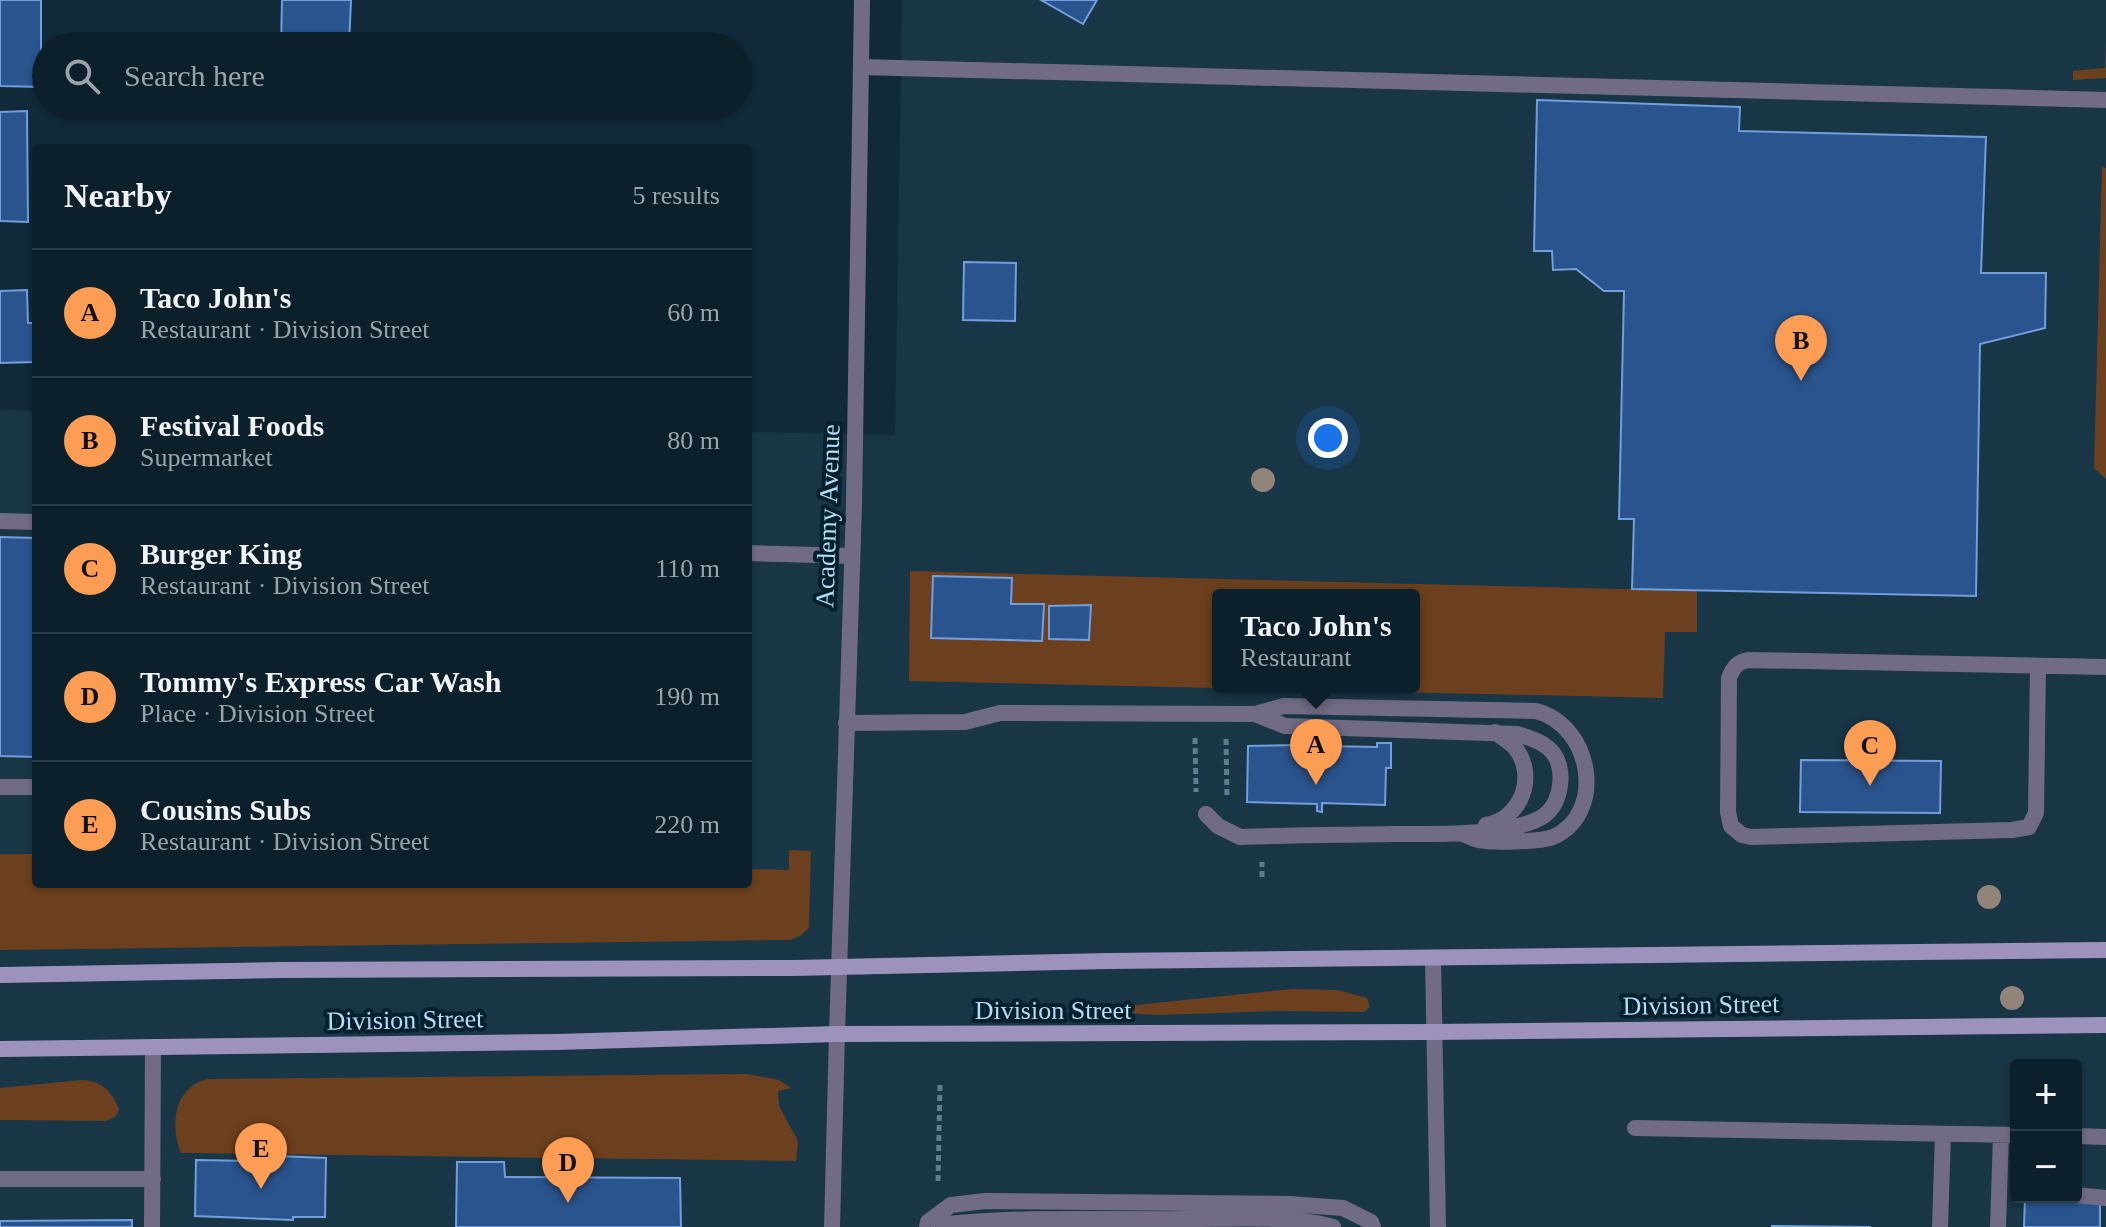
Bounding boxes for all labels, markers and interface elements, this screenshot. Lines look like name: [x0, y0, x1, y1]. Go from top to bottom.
search box: [32, 32, 752, 120]
icon: search: [60, 54, 104, 98]
text: Search here: [124, 59, 265, 92]
text: Nearby: [64, 177, 172, 214]
text: 5 results: [633, 181, 720, 210]
text: Taco John's: [140, 281, 291, 314]
text: A: [81, 298, 99, 327]
text: 60 m: [667, 298, 720, 327]
text: Restaurant · Division Street: [140, 315, 430, 344]
pin: B: [1775, 315, 1827, 381]
text: Festival Foods: [140, 409, 324, 442]
your location: [1308, 418, 1348, 458]
street label: Academy Avenue: [810, 424, 846, 608]
text: B: [81, 426, 99, 455]
text: 80 m: [667, 426, 720, 455]
text: Supermarket: [140, 443, 273, 472]
text: Burger King: [140, 537, 302, 570]
text: C: [81, 554, 99, 583]
text: 110 m: [655, 554, 720, 583]
text: Restaurant · Division Street: [140, 571, 430, 600]
popup: [1212, 589, 1420, 693]
text: Taco John's: [1240, 609, 1392, 642]
text: Restaurant: [1240, 643, 1351, 672]
text: Tommy's Express Car Wash: [140, 665, 501, 698]
text: D: [81, 682, 99, 711]
text: 190 m: [654, 682, 720, 711]
text: Place · Division Street: [140, 699, 375, 728]
pin: A: [1290, 719, 1342, 785]
pin: C: [1844, 720, 1896, 786]
text: Cousins Subs: [140, 793, 311, 826]
text: E: [81, 810, 99, 839]
text: 220 m: [654, 810, 720, 839]
text: Restaurant · Division Street: [140, 827, 430, 856]
street label: Division Street: [1622, 989, 1780, 1021]
street label: Division Street: [975, 996, 1132, 1025]
street label: Division Street: [326, 1004, 484, 1036]
map controls: [2010, 1059, 2082, 1203]
button: +: [2010, 1059, 2082, 1131]
pin: E: [235, 1123, 287, 1189]
button: −: [2010, 1131, 2082, 1203]
pin: D: [542, 1137, 594, 1203]

